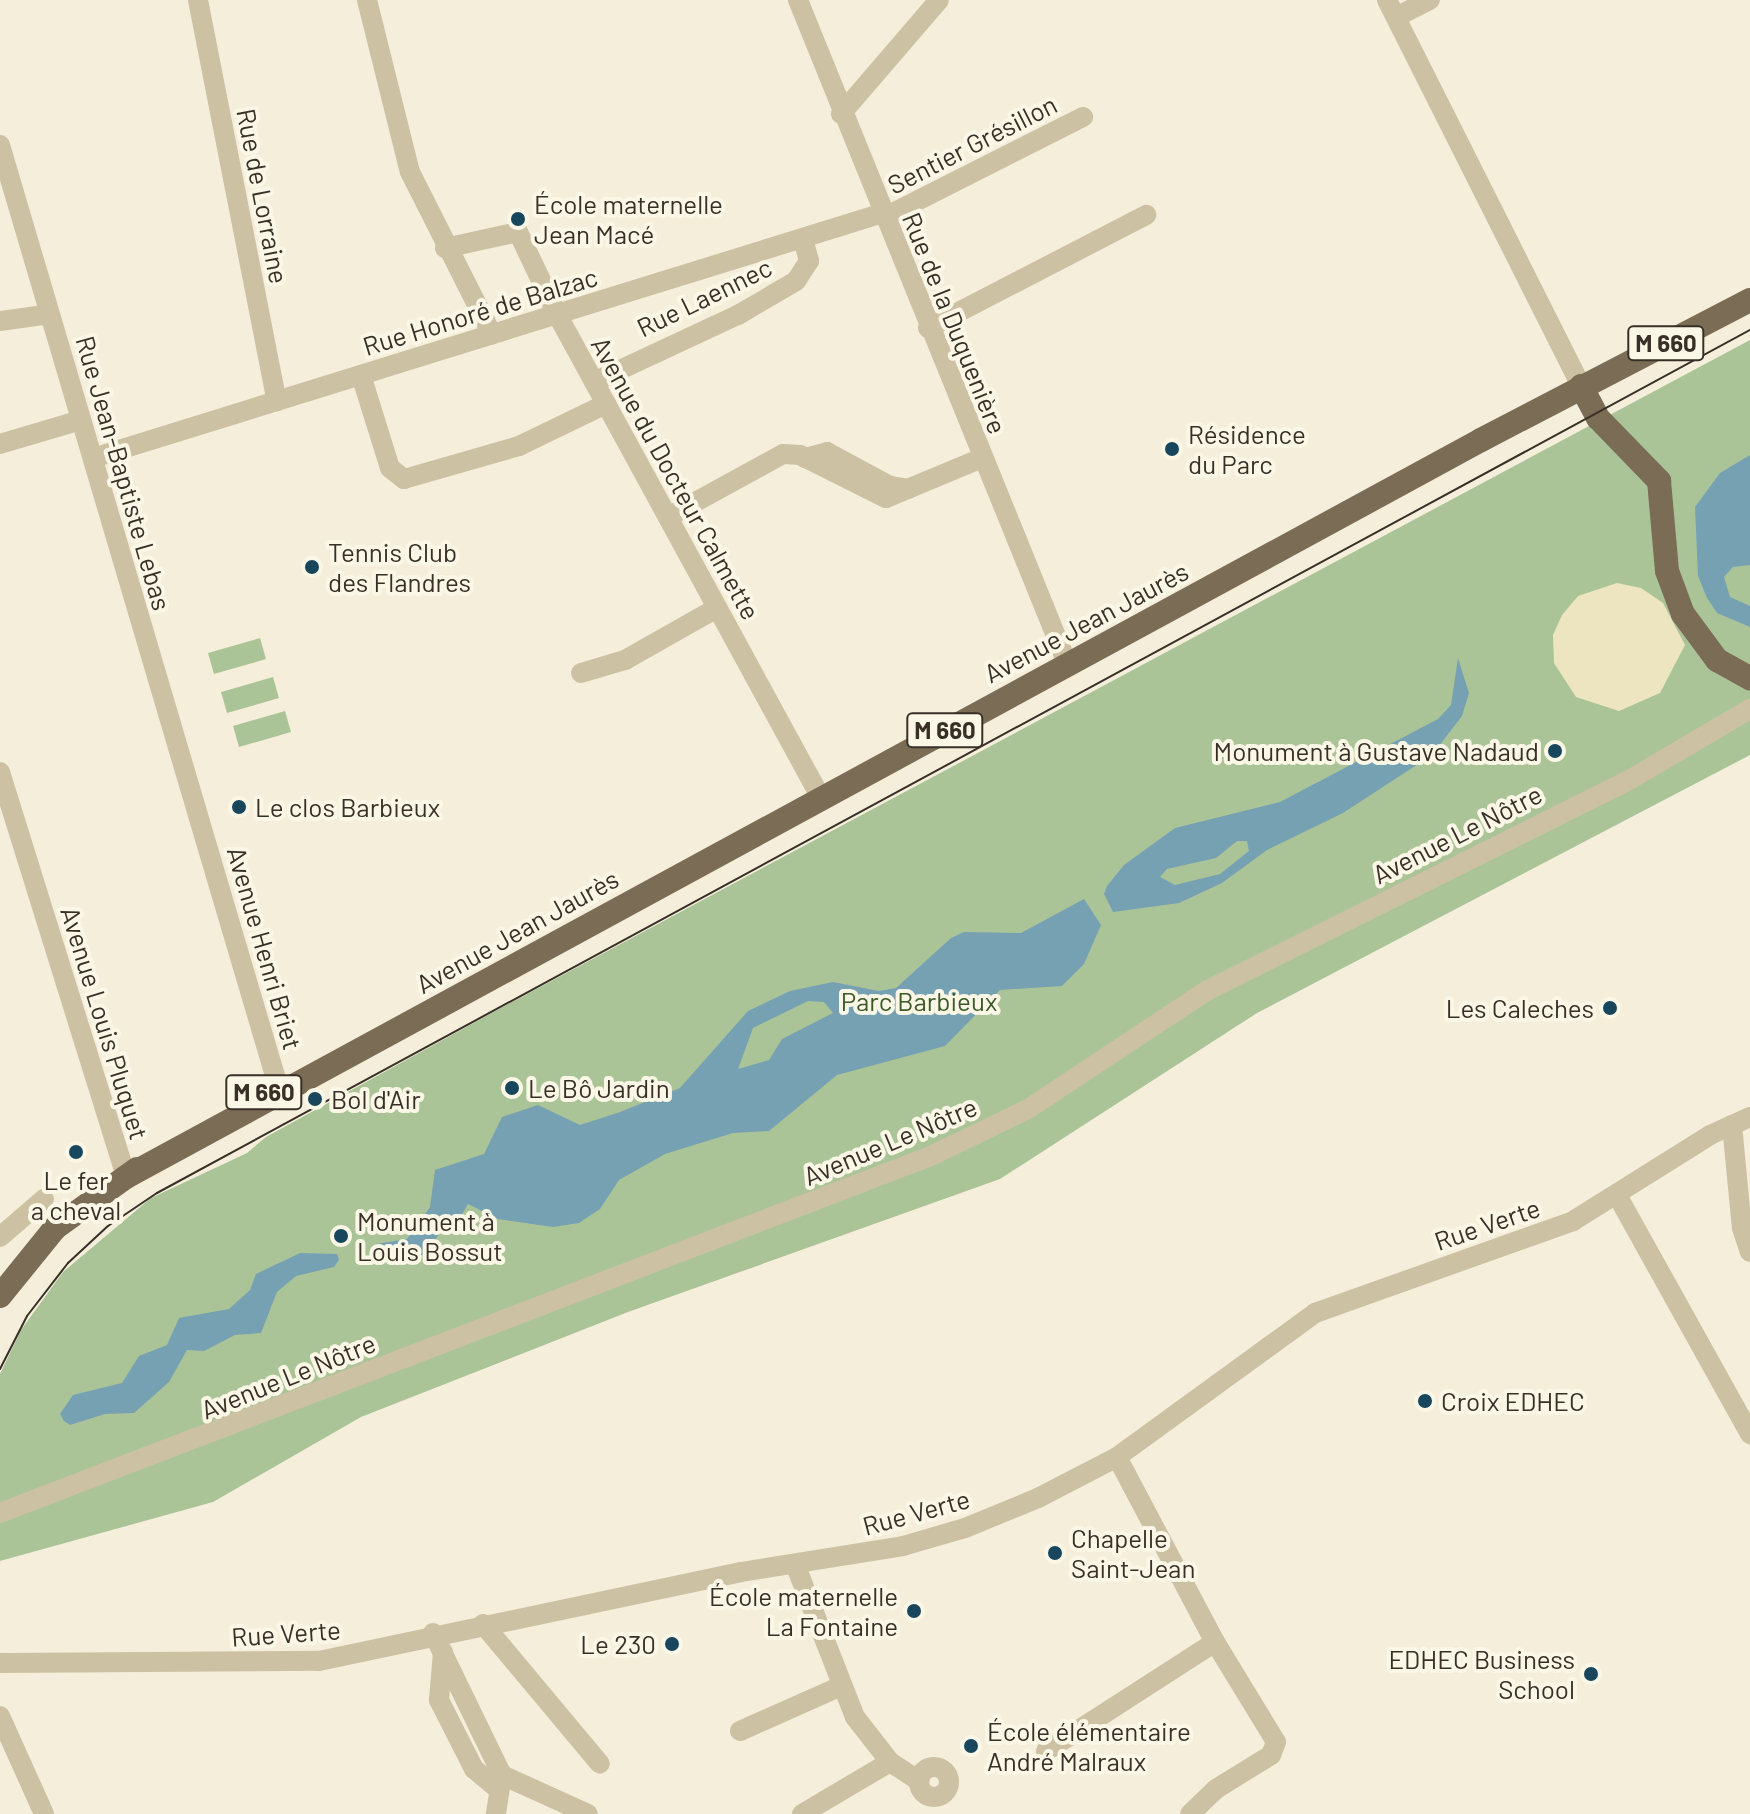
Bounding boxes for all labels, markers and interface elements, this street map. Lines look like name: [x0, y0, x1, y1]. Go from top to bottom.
street label: Sentier Grésillon: [882, 88, 1062, 200]
street label: Rue de Lorraine: [231, 106, 295, 286]
place label: École maternelle Jean Macé: [534, 188, 723, 250]
street label: Rue de la Duquenière: [896, 208, 1014, 438]
marker: École maternelle Jean Macé: [509, 210, 527, 228]
street label: Rue Laennec: [632, 251, 776, 343]
street label: Rue Honoré de Balzac: [359, 260, 601, 362]
road number: M 660: [1626, 323, 1706, 363]
street label: Avenue du Docteur Calmette: [585, 331, 767, 625]
street label: Rue Jean-Baptiste Lebas: [70, 332, 178, 614]
place label: Résidence du Parc: [1188, 418, 1306, 480]
marker: Résidence du Parc: [1163, 440, 1181, 458]
place label: Tennis Club des Flandres: [328, 536, 471, 598]
street label: Avenue Jean Jaurès: [979, 555, 1193, 689]
marker: Tennis Club des Flandres: [303, 558, 321, 576]
road number: M 660: [905, 710, 985, 750]
place label: Monument à Gustave Nadaud: [1214, 735, 1539, 767]
marker: Monument à Gustave Nadaud: [1546, 742, 1564, 760]
street label: Avenue Le Nôtre: [1367, 778, 1547, 890]
place label: Le clos Barbieux: [255, 791, 440, 823]
marker: Le clos Barbieux: [230, 798, 248, 816]
street label: Avenue Henri Briet: [221, 843, 309, 1053]
street label: Avenue Jean Jaurès: [410, 862, 624, 1000]
street label: Avenue Louis Pluquet: [55, 903, 155, 1143]
park label: Parc Barbieux: [841, 985, 997, 1017]
place label: Les Caleches: [1446, 992, 1594, 1024]
marker: Les Caleches: [1601, 999, 1619, 1017]
road number: M 660: [224, 1072, 304, 1112]
place label: Le Bô Jardin: [528, 1072, 670, 1104]
marker: Le Bô Jardin: [503, 1079, 521, 1097]
place label: Bol d'Air: [331, 1083, 421, 1115]
marker: Bol d'Air: [306, 1090, 324, 1108]
street label: Avenue Le Nôtre: [798, 1090, 982, 1192]
marker: Le fer a cheval: [67, 1143, 85, 1161]
place label: Le fer a cheval: [31, 1164, 121, 1226]
street label: Rue Verte: [1430, 1191, 1544, 1257]
place label: Monument à Louis Bossut: [357, 1205, 503, 1266]
marker: Monument à Louis Bossut: [332, 1227, 350, 1245]
street label: Avenue Le Nôtre: [196, 1327, 380, 1425]
place label: Croix EDHEC: [1441, 1385, 1585, 1417]
marker: Croix EDHEC: [1416, 1392, 1434, 1410]
street label: Rue Verte: [859, 1483, 973, 1541]
place label: Chapelle Saint-Jean: [1071, 1522, 1195, 1584]
marker: Chapelle Saint-Jean: [1046, 1544, 1064, 1562]
place label: École maternelle La Fontaine: [709, 1580, 898, 1642]
marker: École maternelle La Fontaine: [905, 1602, 923, 1620]
street label: Rue Verte: [230, 1614, 342, 1652]
place label: Le 230: [580, 1628, 656, 1660]
marker: Le 230: [663, 1635, 681, 1653]
place label: EDHEC Business School: [1388, 1643, 1575, 1704]
marker: EDHEC Business School: [1582, 1665, 1600, 1683]
place label: École élémentaire André Malraux: [987, 1715, 1191, 1776]
marker: École élémentaire André Malraux: [962, 1737, 980, 1755]

